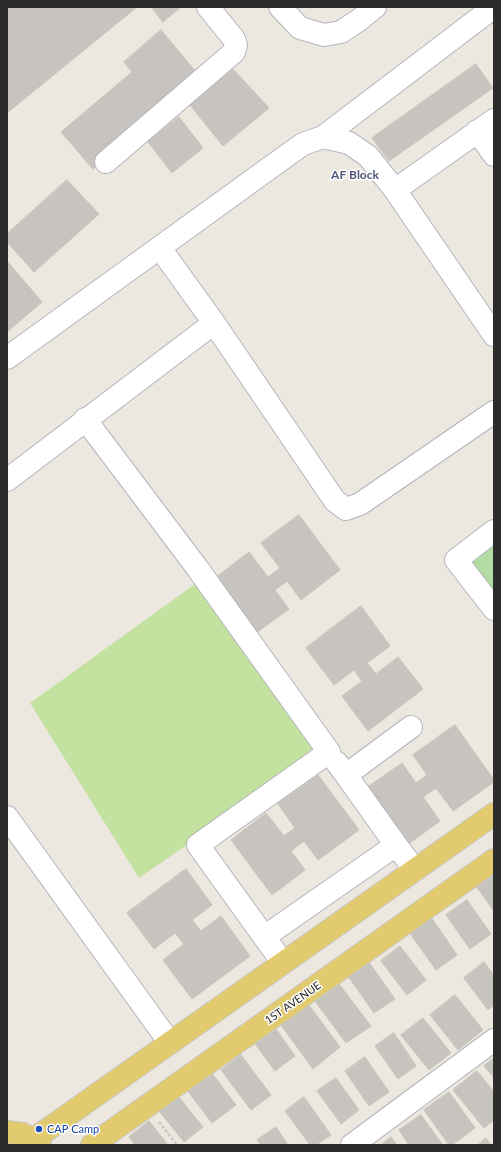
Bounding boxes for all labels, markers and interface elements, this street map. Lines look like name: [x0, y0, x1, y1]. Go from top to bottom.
district label: AF Block: [331, 168, 379, 182]
street label: 1ST AVENUE: [263, 979, 323, 1027]
place label: CAP Camp: [47, 1122, 99, 1136]
marker: CAP Camp: [34, 1124, 44, 1134]

